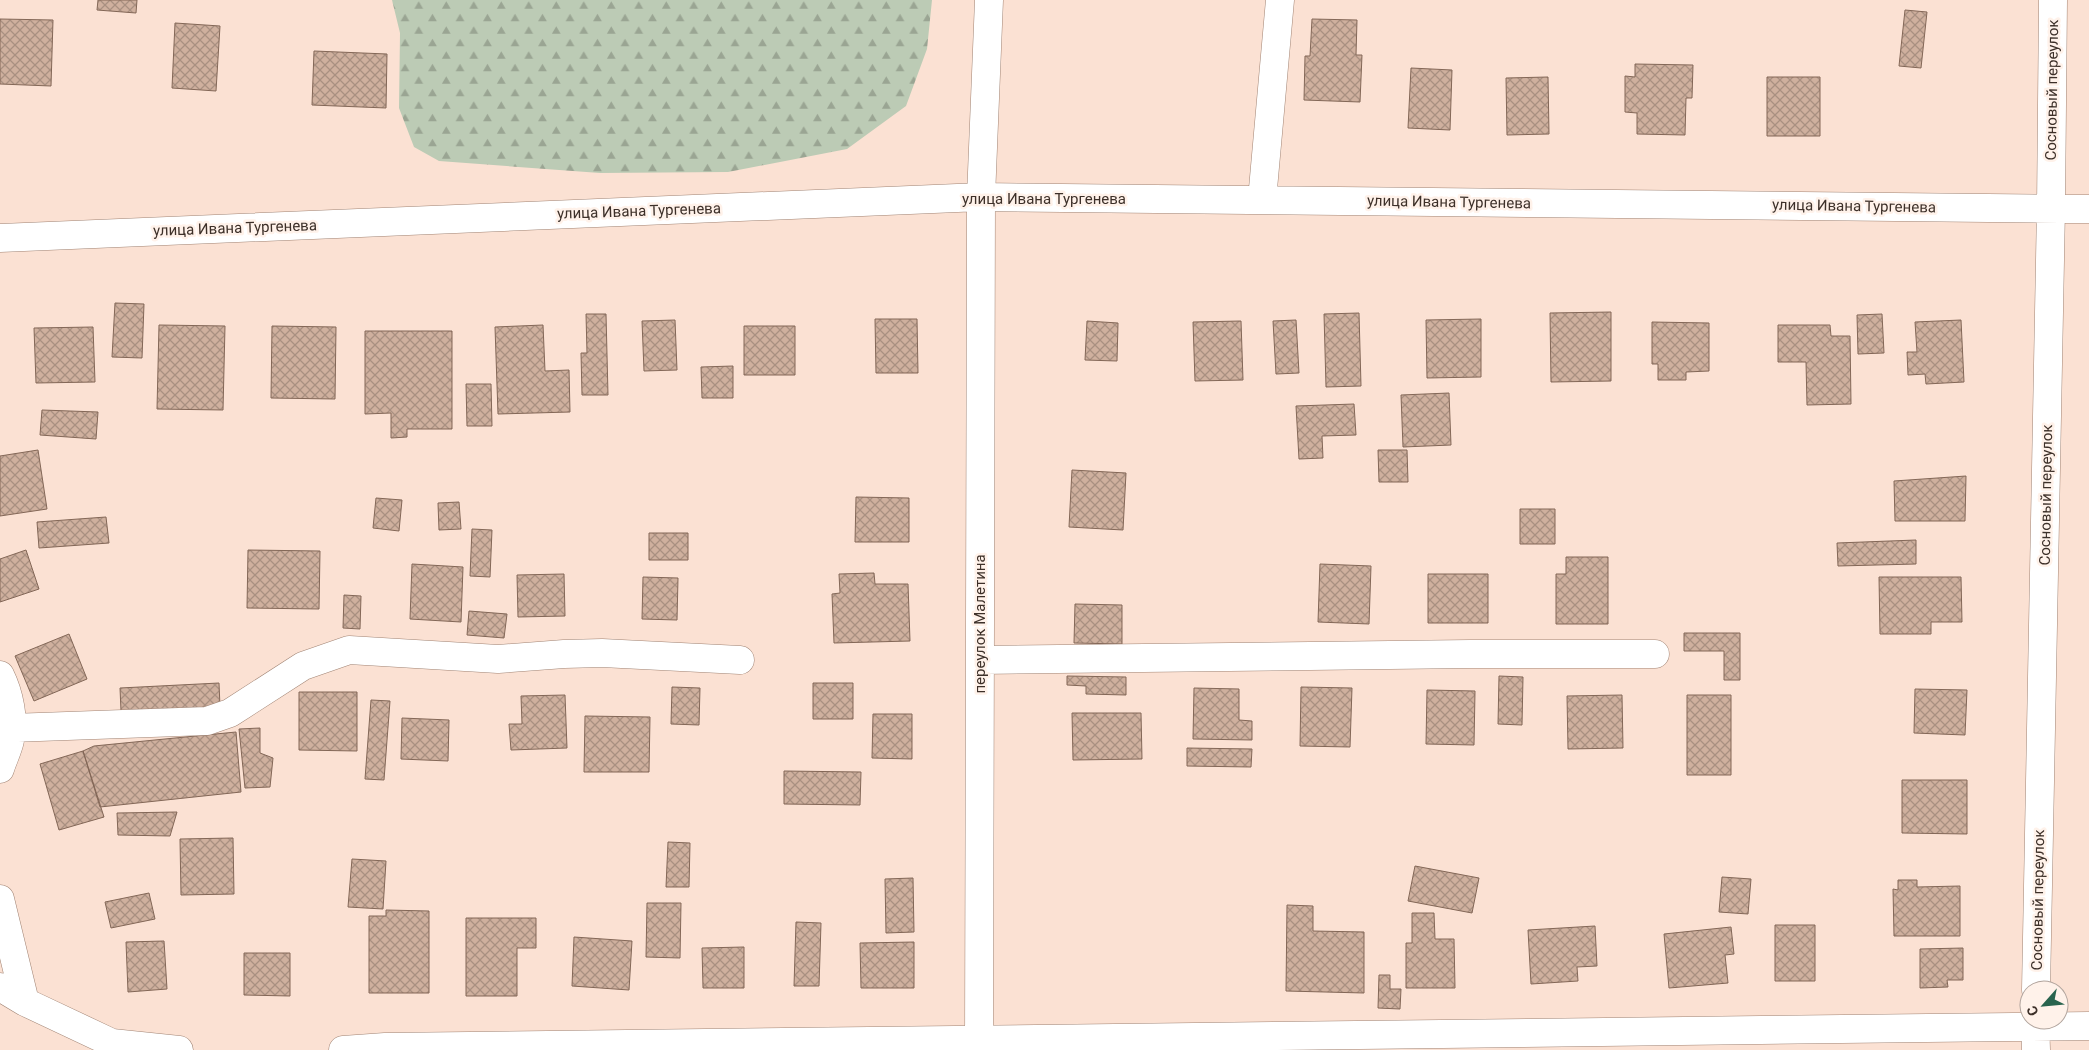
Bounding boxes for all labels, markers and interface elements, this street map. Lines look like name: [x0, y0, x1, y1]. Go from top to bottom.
street label: Сосновый переулок: [2042, 19, 2062, 161]
street label: улица Ивана Тургенева: [962, 190, 1126, 208]
street label: улица Ивана Тургенева: [1367, 192, 1531, 212]
street label: улица Ивана Тургенева: [1772, 196, 1936, 216]
street label: улица Ивана Тургенева: [557, 199, 721, 223]
street label: улица Ивана Тургенева: [153, 216, 317, 240]
street label: Сосновый переулок: [2036, 424, 2056, 566]
street label: переулок Малетина: [971, 554, 989, 694]
street label: Сосновый переулок: [2028, 829, 2048, 971]
north arrow: [2019, 980, 2069, 1030]
text: С: [2023, 1003, 2042, 1019]

